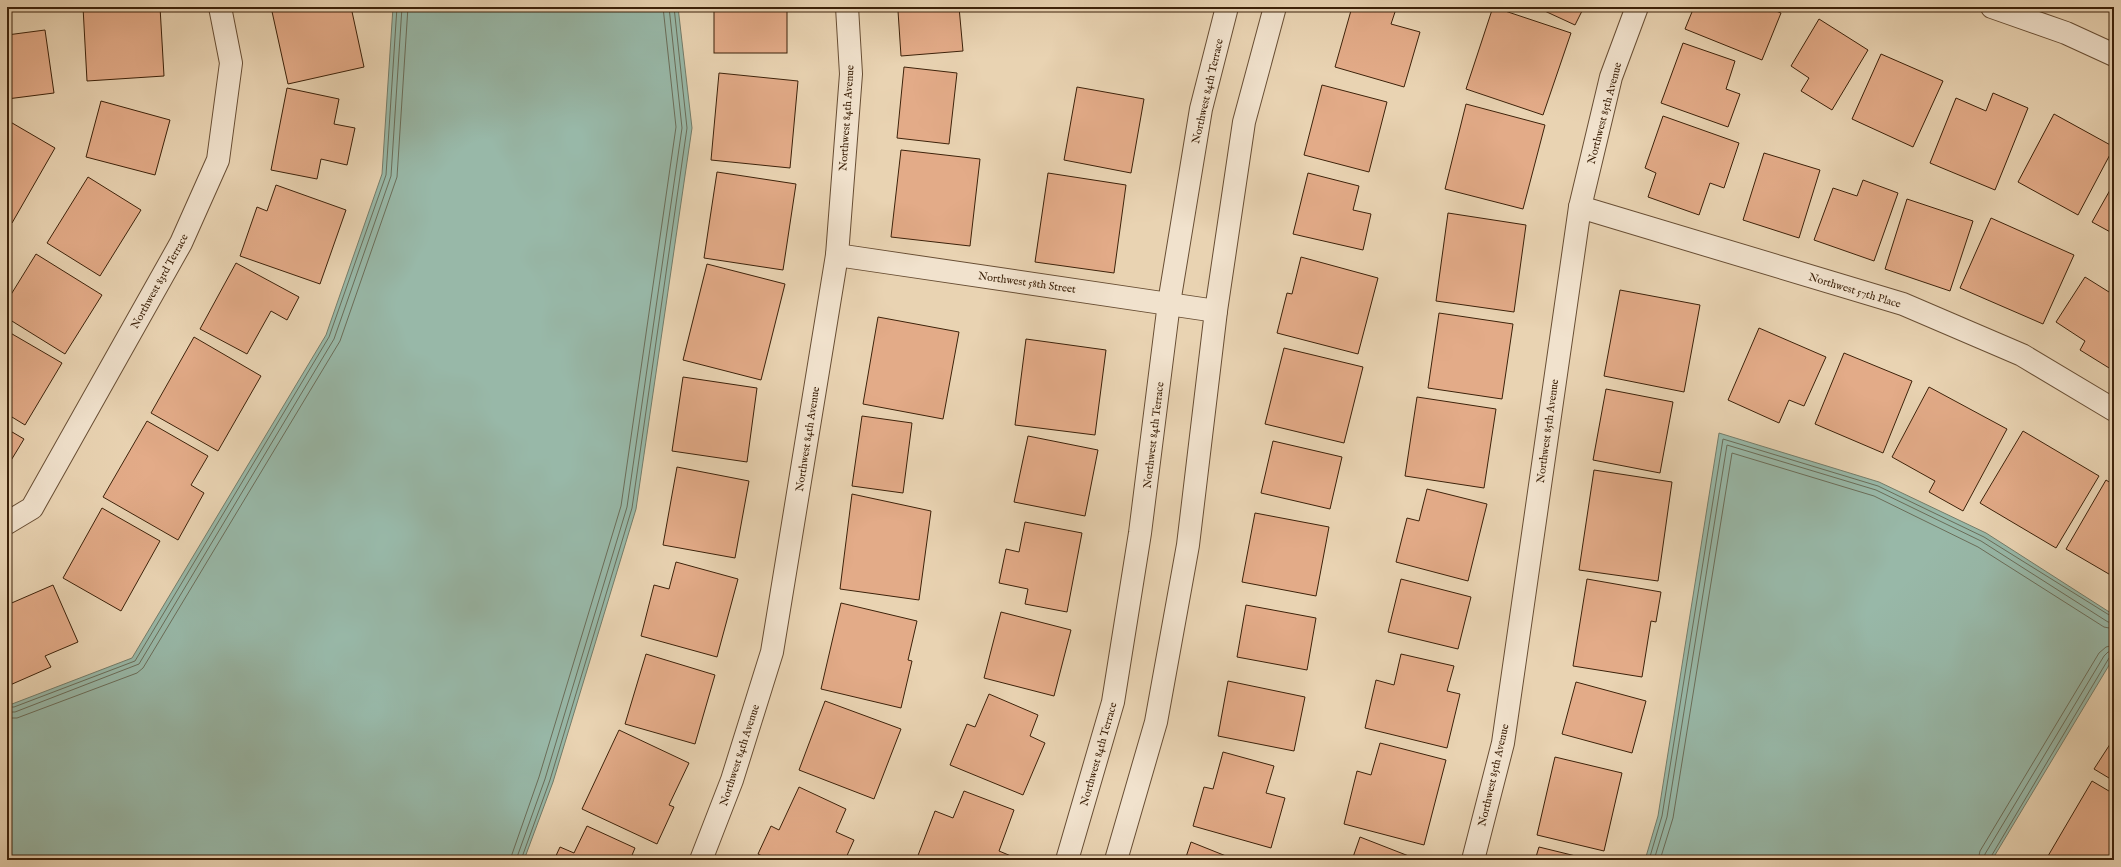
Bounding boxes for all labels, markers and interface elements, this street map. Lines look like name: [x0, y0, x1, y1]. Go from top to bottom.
street label: Northwest 84th Terrace: [1189, 37, 1227, 145]
street label: Northwest 85th Avenue: [1585, 61, 1625, 166]
street label: Northwest 84th Avenue: [836, 65, 858, 172]
street label: Northwest 83rd Terrace: [128, 232, 192, 331]
street label: Northwest 58th Street: [977, 269, 1077, 297]
street label: Northwest 57th Place: [1807, 270, 1903, 312]
street label: Northwest 85th Avenue: [1534, 378, 1562, 484]
street label: Northwest 84th Terrace: [1141, 381, 1167, 489]
street label: Northwest 84th Avenue: [793, 386, 823, 493]
street label: Northwest 84th Terrace: [1077, 701, 1120, 808]
street label: Northwest 84th Avenue: [717, 703, 763, 808]
street label: Northwest 85th Avenue: [1475, 723, 1513, 828]

